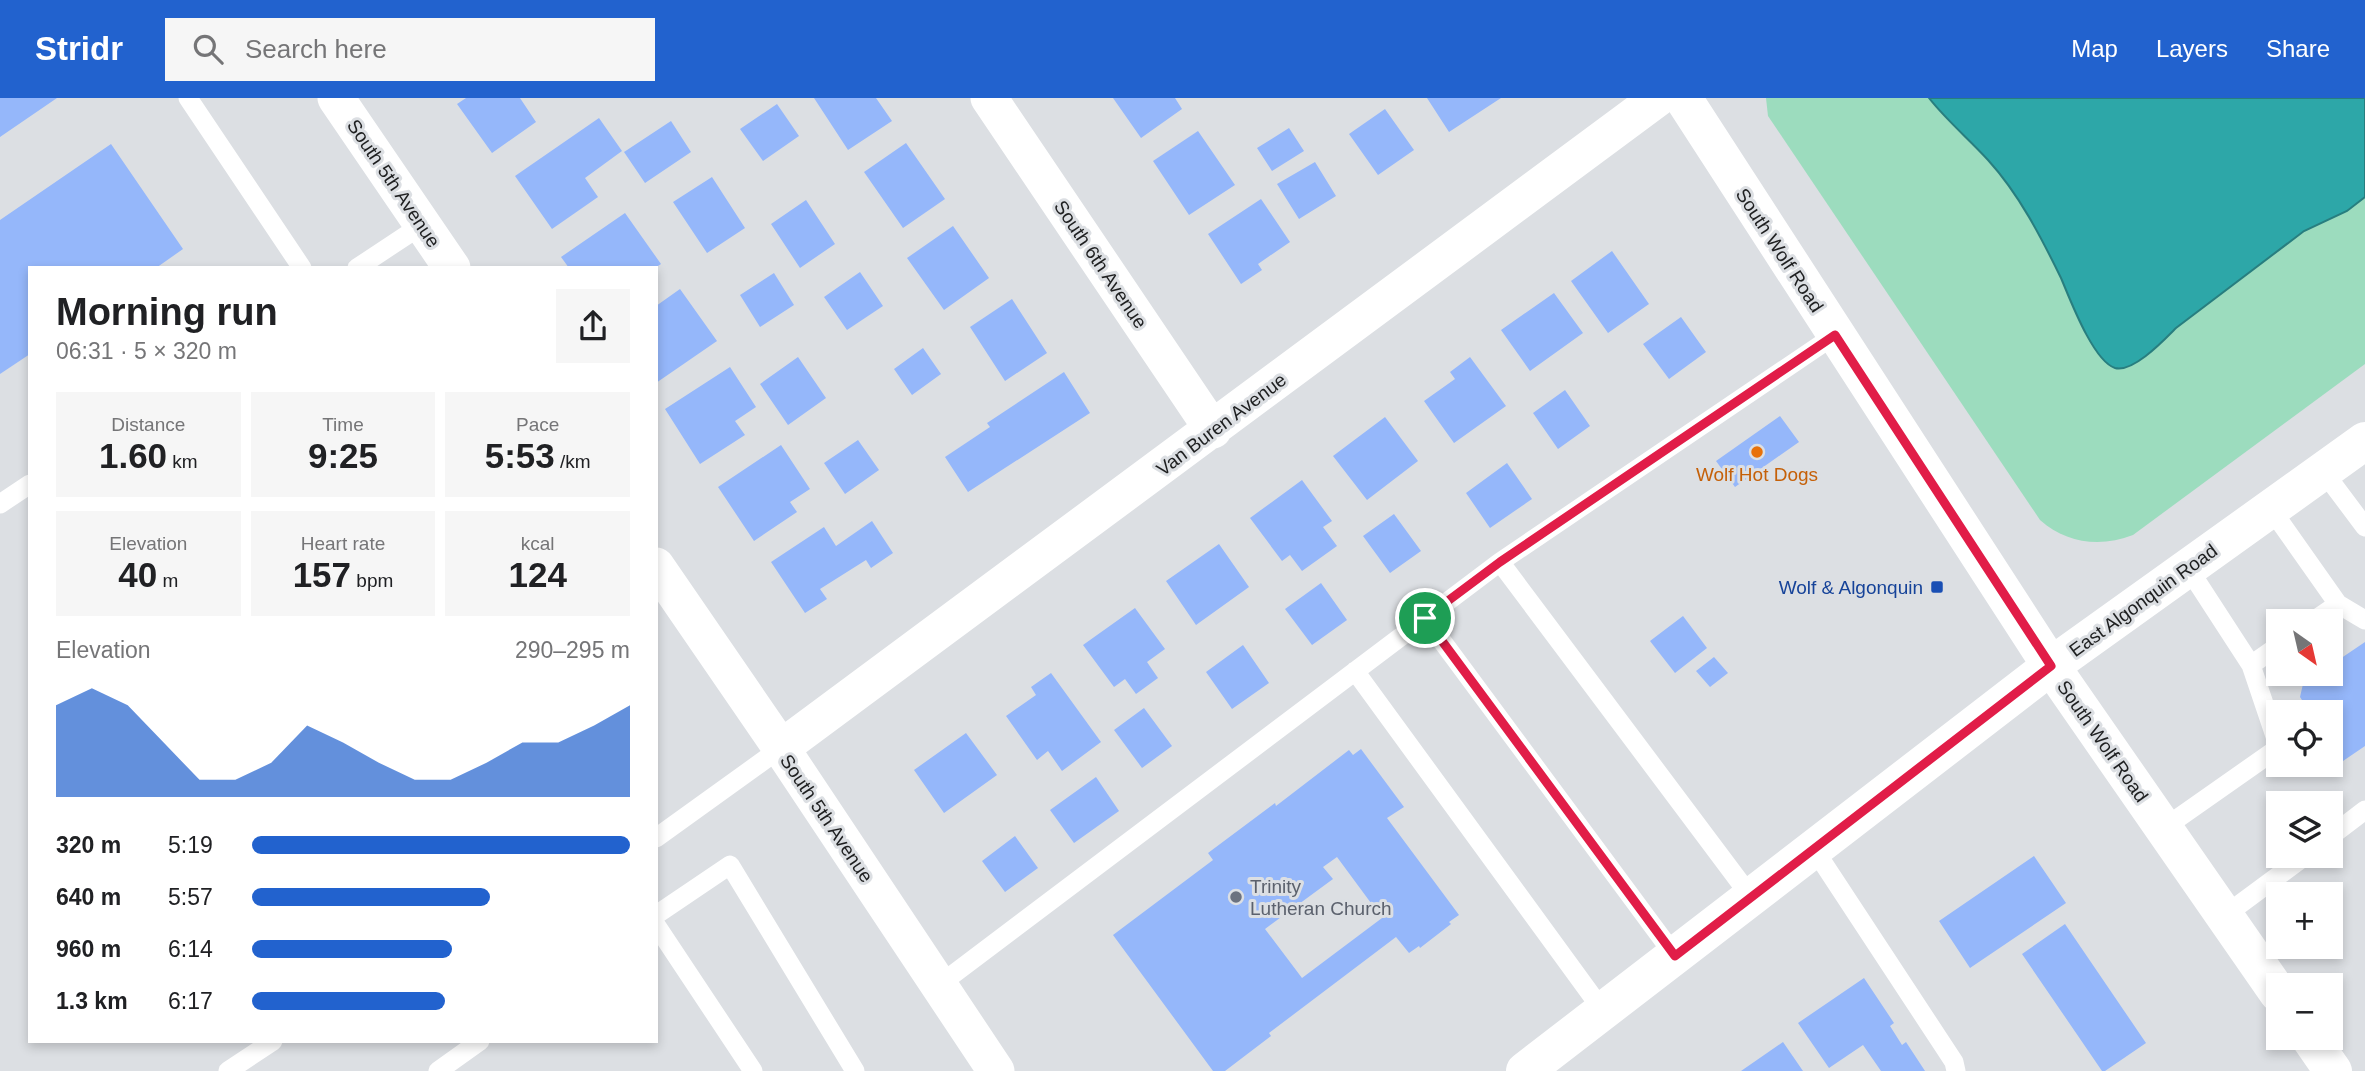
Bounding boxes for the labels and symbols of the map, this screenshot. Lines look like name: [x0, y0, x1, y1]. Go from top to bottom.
street label: South 5th Avenue: [343, 115, 444, 251]
street label: South Wolf Road: [1732, 184, 1827, 316]
street label: South 6th Avenue: [1050, 196, 1151, 332]
street label: Van Buren Avenue: [1152, 369, 1290, 480]
marker: Wolf Hot Dogs: [1749, 444, 1765, 460]
place label: Wolf Hot Dogs: [1696, 464, 1818, 485]
street label: East Algonquin Road: [2065, 540, 2221, 661]
place label: Wolf & Algonquin: [1779, 577, 1923, 598]
marker: Wolf & Algonquin: [1929, 579, 1945, 595]
pin: [1395, 588, 1455, 648]
north arrow: [2266, 609, 2343, 686]
street label: South Wolf Road: [2053, 677, 2152, 806]
street label: South 5th Avenue: [776, 750, 877, 886]
place label: Trinity Lutheran Church: [1250, 876, 1392, 919]
marker: Trinity Lutheran Church: [1228, 889, 1244, 905]

